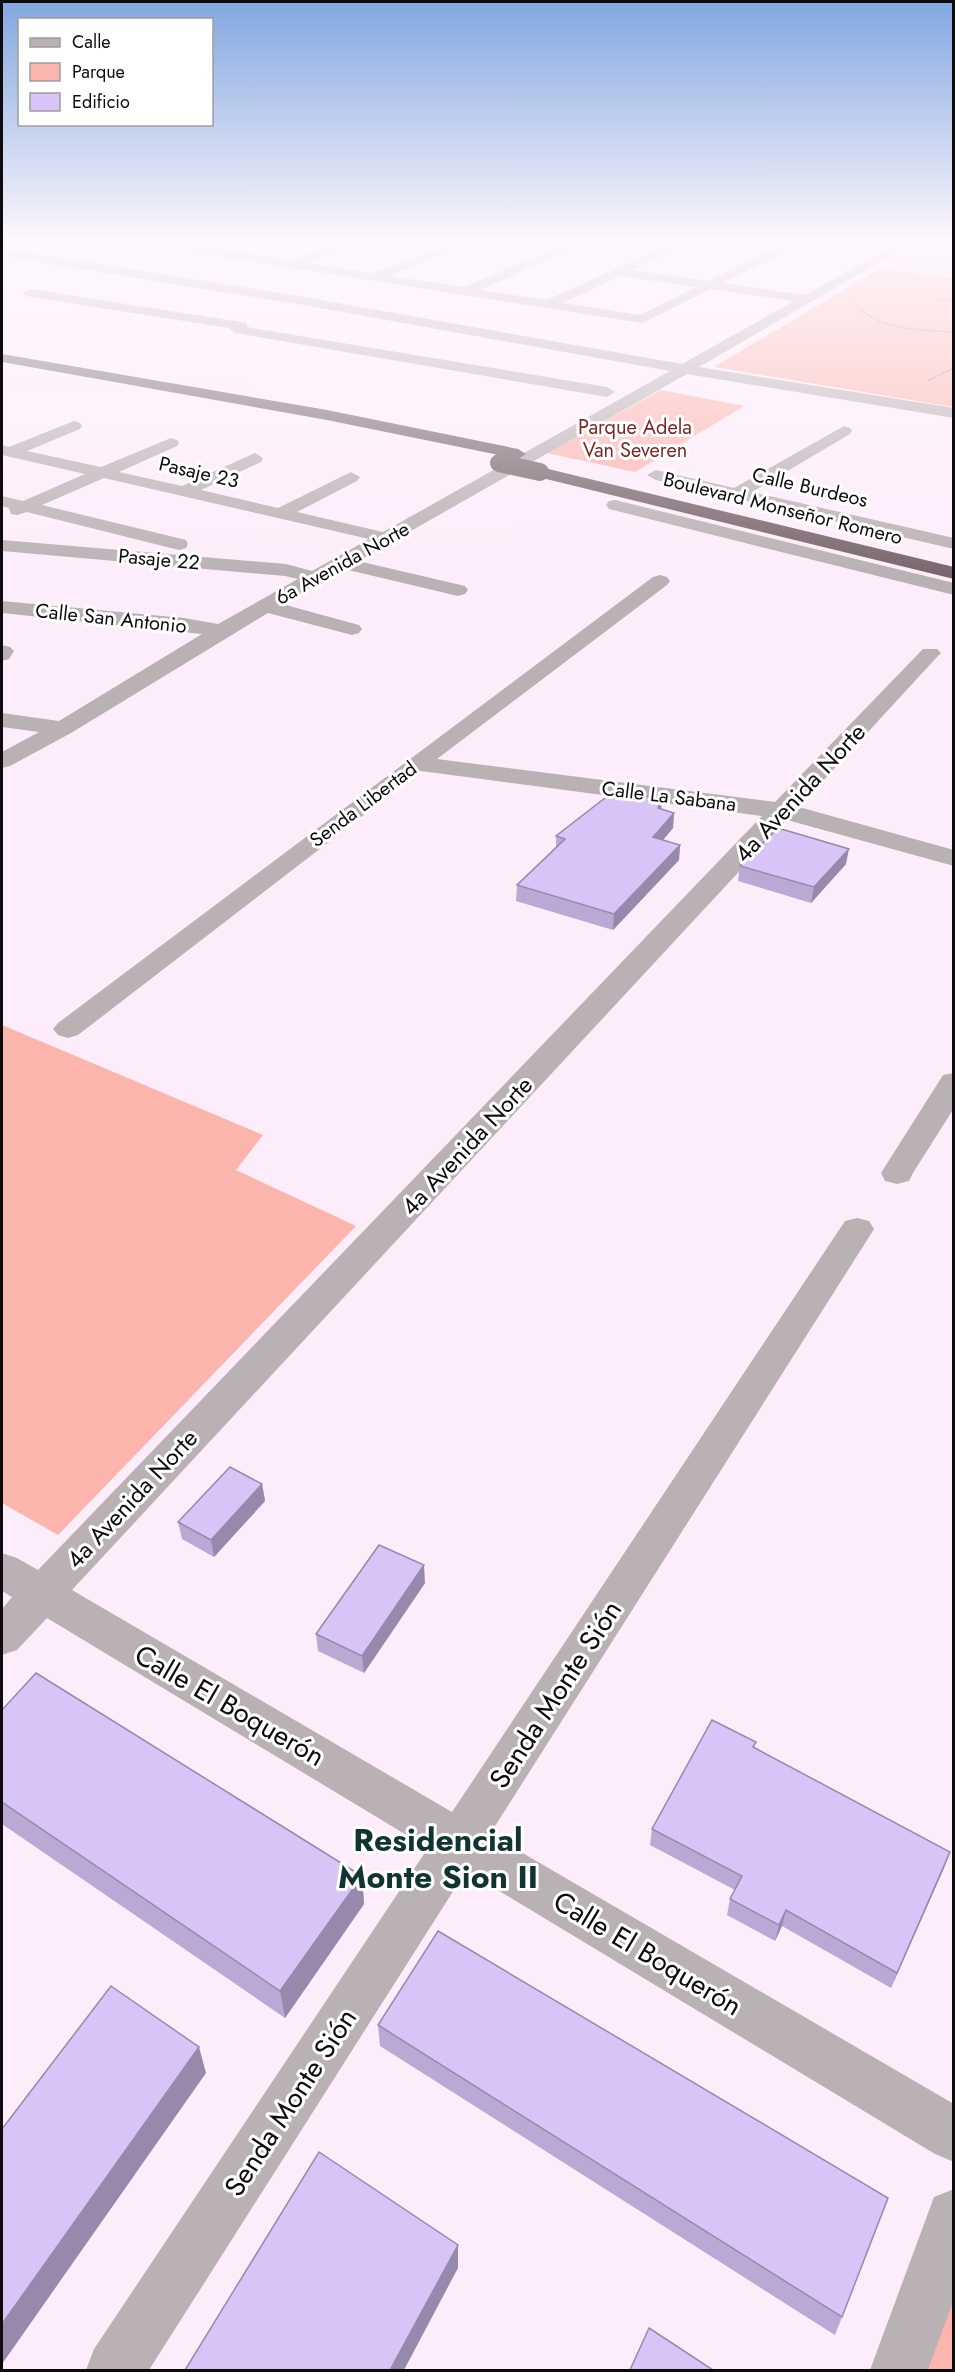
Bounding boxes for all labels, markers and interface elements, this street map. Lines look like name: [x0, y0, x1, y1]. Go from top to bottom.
legend: [18, 18, 213, 126]
text: Calle: [72, 29, 111, 55]
text: Parque: [72, 59, 125, 85]
text: Edificio: [72, 89, 130, 115]
park label: Parque Adela Van Severen: [578, 413, 692, 465]
street label: Pasaje 23: [156, 449, 242, 496]
street label: Calle Burdeos: [749, 460, 871, 515]
street label: Boulevard Monseñor Romero: [660, 465, 906, 552]
street label: 6a Avenida Norte: [270, 515, 415, 612]
street label: Pasaje 22: [117, 541, 201, 578]
street label: Calle San Antonio: [34, 596, 188, 641]
street label: 4a Avenida Norte: [726, 715, 874, 870]
street label: Senda Libertad: [304, 754, 423, 854]
street label: Calle La Sabana: [600, 774, 738, 819]
street label: 4a Avenida Norte: [393, 1068, 541, 1223]
street label: 4a Avenida Norte: [58, 1421, 206, 1576]
street label: Senda Monte Sión: [479, 1592, 632, 1796]
street label: Calle El Boquerón: [127, 1634, 333, 1777]
district label: Residencial Monte Sion II: [338, 1817, 538, 1900]
street label: Calle El Boquerón: [546, 1881, 750, 2026]
street label: Senda Monte Sión: [214, 2000, 367, 2204]

